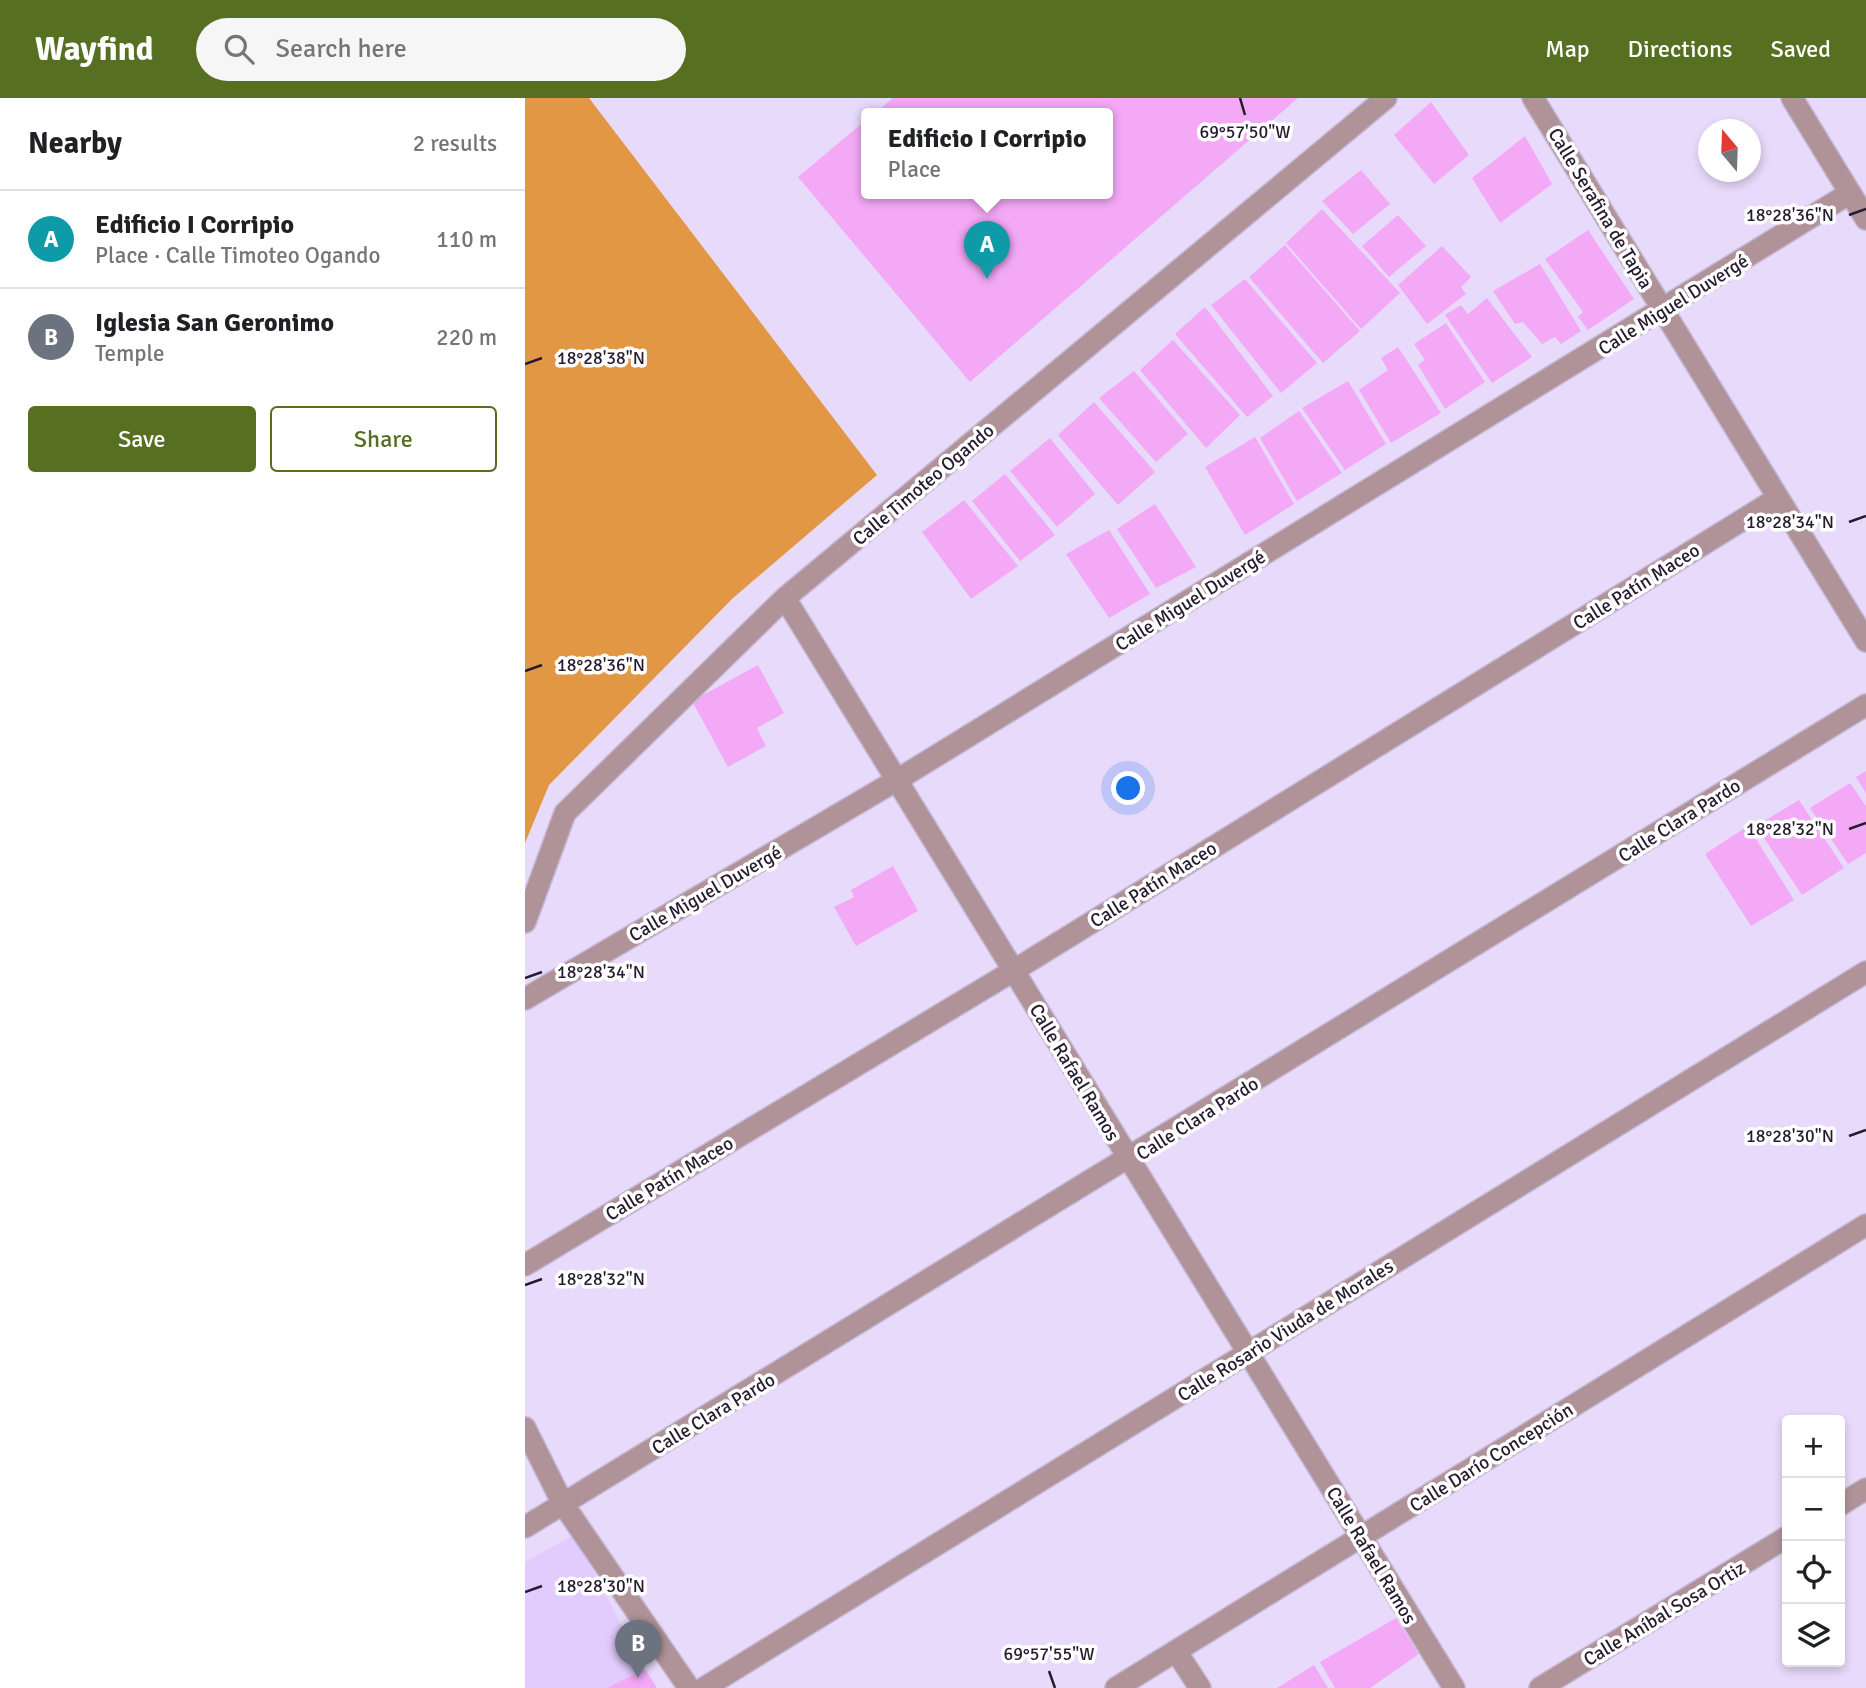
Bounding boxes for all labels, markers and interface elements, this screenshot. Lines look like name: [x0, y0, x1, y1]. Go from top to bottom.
search box: [196, 18, 686, 81]
text: Wayfind: [35, 29, 154, 70]
icon: search: [220, 30, 258, 68]
text: Search here: [276, 33, 407, 65]
text: Map: [1545, 34, 1590, 64]
text: Directions: [1628, 34, 1733, 64]
text: Saved: [1771, 34, 1831, 64]
popup: [861, 108, 1113, 199]
north arrow: [1698, 119, 1761, 182]
text: 69°57'50"W: [1200, 121, 1290, 143]
text: Edificio I Corripio: [887, 123, 1087, 155]
street label: Calle Serafina de Tapia: [1543, 124, 1658, 293]
text: Nearby: [28, 125, 122, 162]
text: 2 results: [413, 129, 497, 158]
text: Place: [887, 155, 941, 184]
text: 18°28'36"N: [1746, 204, 1834, 226]
text: Edificio I Corripio: [95, 209, 294, 241]
pin: A: [964, 221, 1010, 279]
text: A: [44, 225, 58, 254]
text: 110 m: [436, 225, 497, 254]
text: Place · Calle Timoteo Ogando: [95, 241, 380, 270]
street label: Calle Miguel Duvergé: [1594, 249, 1753, 361]
text: Iglesia San Geronimo: [95, 307, 334, 339]
text: B: [44, 323, 58, 352]
text: 220 m: [436, 323, 497, 352]
text: Temple: [95, 339, 164, 368]
text: 18°28'38"N: [557, 347, 645, 369]
button: Save: [28, 406, 256, 472]
button: Share: [270, 406, 497, 472]
street label: Calle Timoteo Ogando: [848, 419, 999, 551]
text: 18°28'34"N: [1746, 511, 1834, 533]
street label: Calle Patín Maceo: [1569, 538, 1704, 635]
street label: Calle Miguel Duvergé: [1111, 545, 1270, 657]
text: 18°28'36"N: [557, 654, 645, 676]
your location: [1111, 771, 1145, 805]
street label: Calle Clara Pardo: [1614, 774, 1745, 868]
text: 18°28'32"N: [1746, 818, 1834, 840]
street label: Calle Patín Maceo: [1086, 836, 1221, 933]
street label: Calle Miguel Duvergé: [625, 840, 786, 947]
text: 18°28'34"N: [557, 961, 645, 983]
street label: Calle Rafael Ramos: [1024, 1000, 1125, 1145]
street label: Calle Clara Pardo: [1132, 1072, 1263, 1166]
text: 18°28'30"N: [1746, 1125, 1834, 1147]
street label: Calle Patín Maceo: [601, 1131, 738, 1226]
street label: Calle Rosario Viuda de Morales: [1173, 1254, 1398, 1407]
text: 18°28'32"N: [557, 1268, 645, 1290]
street label: Calle Clara Pardo: [648, 1368, 780, 1460]
street label: Calle Darío Concepción: [1405, 1398, 1578, 1518]
map controls: [1782, 1415, 1845, 1667]
button: +: [1782, 1415, 1845, 1478]
button: −: [1782, 1478, 1845, 1541]
street label: Calle Rafael Ramos: [1321, 1483, 1422, 1628]
button: locate: [1782, 1541, 1845, 1604]
street label: Calle Aníbal Sosa Ortiz: [1579, 1556, 1750, 1672]
text: 18°28'30"N: [557, 1575, 645, 1597]
button: layers: [1782, 1604, 1845, 1667]
pin: B: [615, 1620, 661, 1678]
text: 69°57'55"W: [1004, 1643, 1094, 1665]

